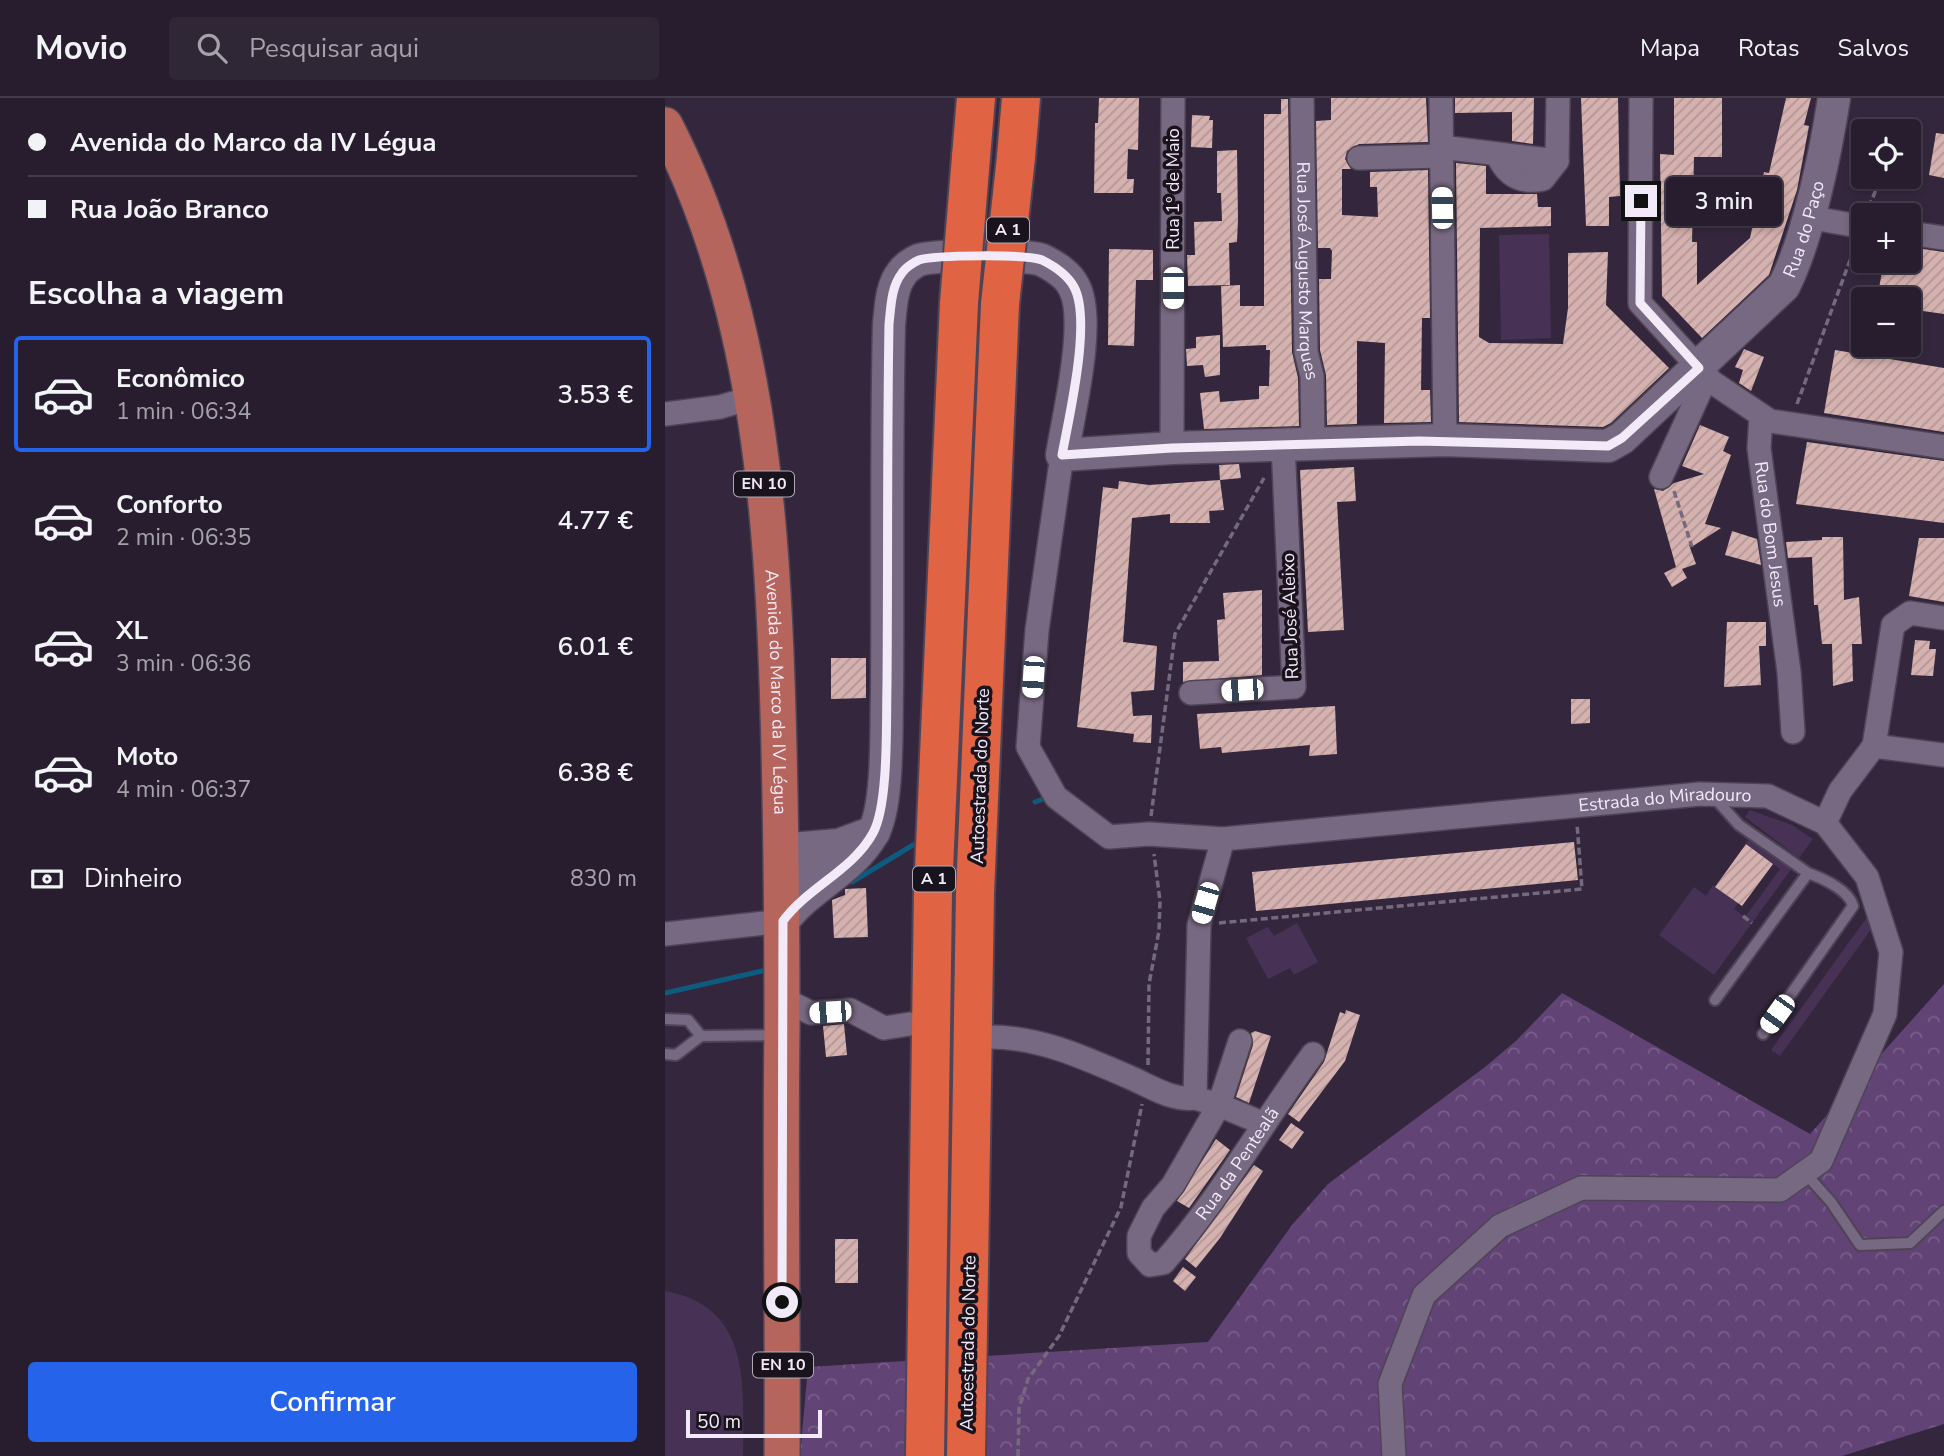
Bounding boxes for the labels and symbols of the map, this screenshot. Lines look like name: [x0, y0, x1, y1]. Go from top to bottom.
street label: Rua 1º de Maio: [1161, 128, 1185, 250]
street label: Rua José Augusto Marques: [1291, 162, 1324, 382]
callout: 3 min: [1665, 176, 1781, 226]
street label: Rua do Paço: [1777, 178, 1830, 281]
route end: [1625, 185, 1657, 217]
car: [1432, 187, 1453, 229]
road number: A 1: [987, 218, 1029, 242]
car: [1163, 267, 1184, 309]
street label: Rua do Bom Jesus: [1749, 460, 1792, 608]
road number: EN 10: [734, 472, 794, 496]
street label: Rua José Aleixo: [1276, 552, 1304, 680]
street label: Avenida do Marco da IV Légua: [760, 569, 792, 815]
car: [1022, 655, 1045, 699]
car: [1221, 678, 1264, 702]
street label: Autoestrada do Norte: [965, 688, 995, 864]
street label: Estrada do Miradouro: [1577, 782, 1752, 817]
road number: A 1: [913, 866, 955, 892]
car: [1190, 880, 1221, 926]
car: [1757, 991, 1798, 1037]
car: [809, 1000, 852, 1024]
street label: Rua da Pentealã: [1190, 1102, 1284, 1225]
street label: Autoestrada do Norte: [954, 1255, 982, 1431]
route start: [766, 1286, 798, 1318]
road number: EN 10: [753, 1352, 813, 1378]
scale bar: [686, 1407, 823, 1439]

